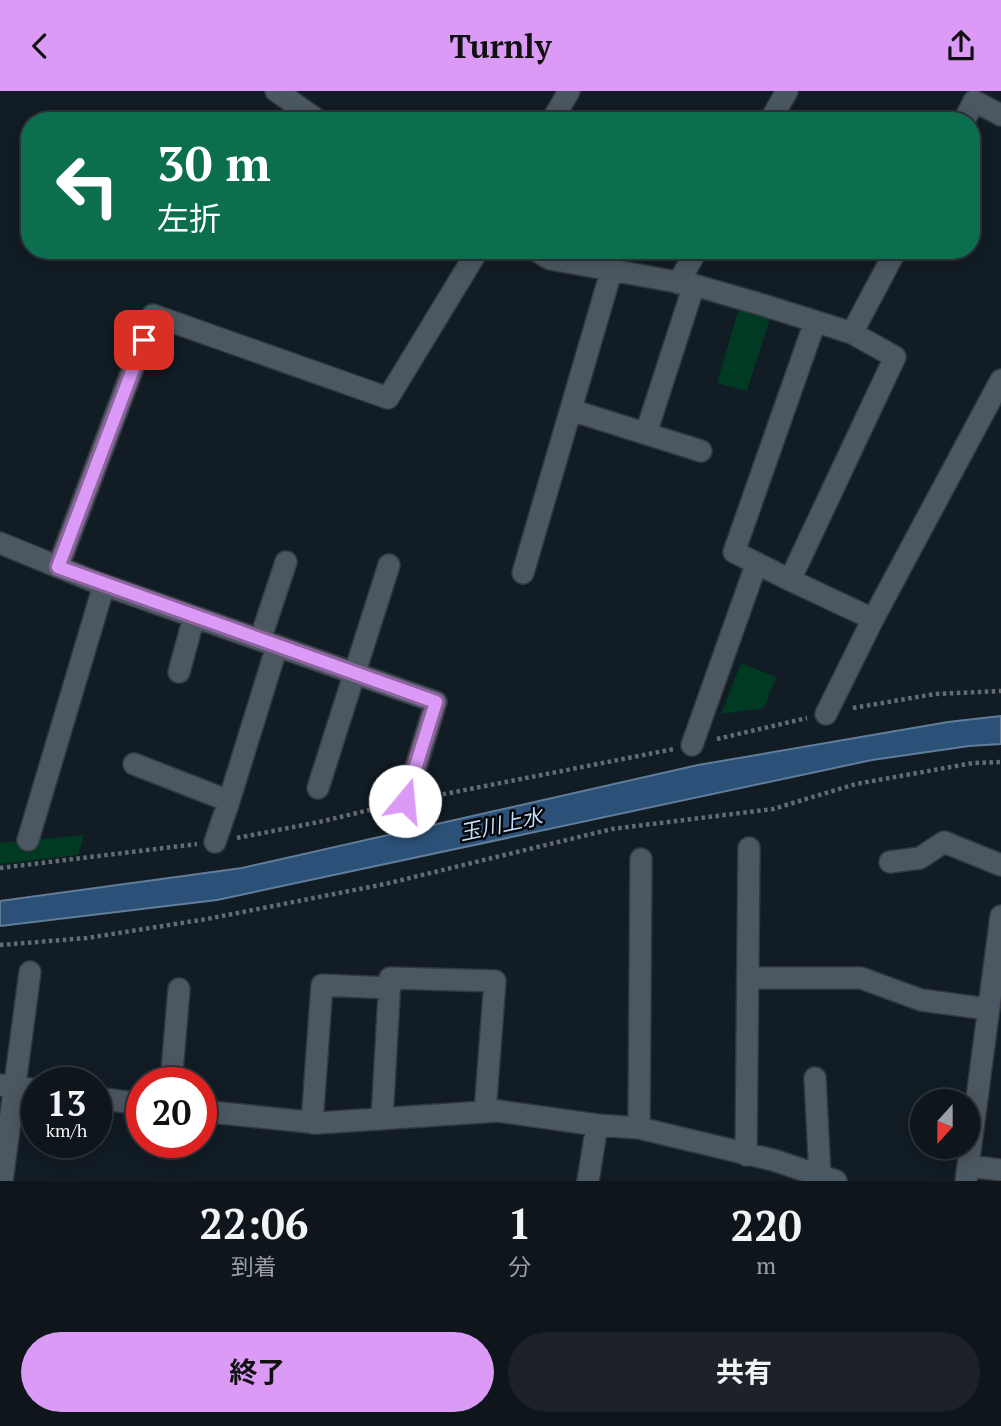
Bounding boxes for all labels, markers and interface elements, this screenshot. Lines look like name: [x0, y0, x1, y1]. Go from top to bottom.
text: Turnly: [449, 25, 552, 67]
icon: back: [21, 27, 59, 65]
icon: share: [942, 27, 980, 65]
text: 30 m: [157, 130, 271, 195]
icon: left: [42, 140, 133, 231]
text: 左折: [157, 197, 221, 239]
pin: [114, 310, 174, 370]
icon: arrive: [125, 321, 163, 359]
position arrow: [368, 764, 442, 838]
water label: 玉川上水: [457, 801, 547, 846]
speed limit sign: 20: [126, 1067, 217, 1158]
text: 13: [47, 1080, 86, 1126]
north arrow: [910, 1089, 980, 1159]
map controls: [910, 1089, 980, 1159]
text: km/h: [46, 1118, 87, 1142]
text: 22:06: [199, 1195, 309, 1251]
text: 1: [508, 1195, 531, 1251]
text: 220: [731, 1197, 802, 1253]
text: m: [756, 1250, 776, 1281]
text: 到着: [231, 1251, 277, 1282]
text: 分: [508, 1251, 531, 1282]
button: 終了: [21, 1332, 494, 1412]
button: 共有: [508, 1332, 980, 1412]

